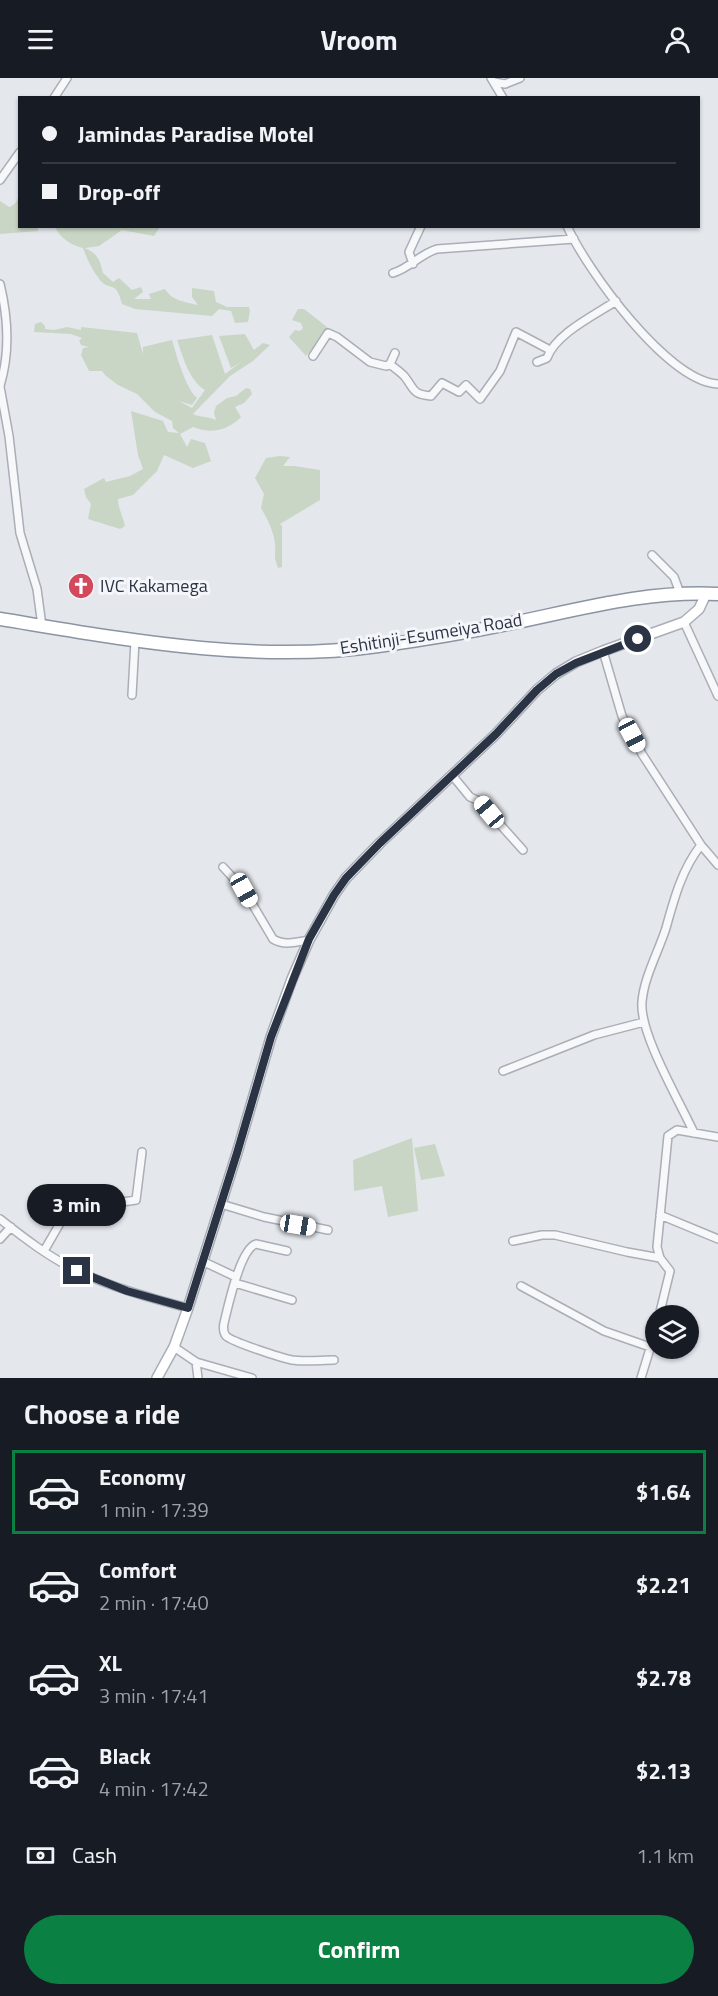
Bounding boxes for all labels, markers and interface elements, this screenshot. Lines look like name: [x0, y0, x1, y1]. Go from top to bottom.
text: Vroom: [320, 19, 398, 60]
icon: menu: [24, 23, 57, 56]
icon: person: [661, 23, 694, 56]
text: Jamindas Paradise Motel: [78, 117, 314, 151]
text: Drop-off: [78, 175, 160, 209]
church icon: IVC Kakamega: [66, 571, 96, 601]
place label: IVC Kakamega: [100, 572, 208, 599]
street label: Eshitinji-Esumeiya Road: [338, 606, 524, 661]
route start: [624, 625, 651, 652]
car: [616, 715, 648, 755]
car: [471, 792, 507, 832]
car: [227, 870, 261, 910]
callout: 3 min: [28, 1184, 127, 1226]
text: 3 min: [52, 1189, 101, 1220]
car: [279, 1213, 317, 1237]
route end: [63, 1257, 90, 1284]
map controls: [645, 1305, 699, 1359]
button: layers: [645, 1305, 699, 1359]
text: Choose a ride: [24, 1393, 180, 1434]
text: Economy: [99, 1460, 186, 1494]
icon: car: [27, 1465, 81, 1519]
text: $1.64: [636, 1475, 691, 1509]
text: 1 min · 17:39: [99, 1494, 209, 1525]
text: Comfort: [99, 1553, 177, 1587]
icon: car: [27, 1558, 81, 1612]
text: $2.21: [636, 1568, 691, 1602]
text: 2 min · 17:40: [99, 1587, 209, 1618]
text: XL: [99, 1646, 122, 1680]
icon: car: [27, 1651, 81, 1705]
text: $2.78: [636, 1661, 691, 1695]
text: 3 min · 17:41: [99, 1680, 209, 1711]
text: Black: [99, 1739, 151, 1773]
icon: car: [27, 1744, 81, 1798]
text: $2.13: [636, 1754, 691, 1788]
text: 4 min · 17:42: [99, 1773, 209, 1804]
text: Cash: [72, 1838, 117, 1872]
icon: cash: [24, 1839, 57, 1872]
text: 1.1 km: [637, 1840, 694, 1871]
button: Confirm: [24, 1915, 694, 1984]

